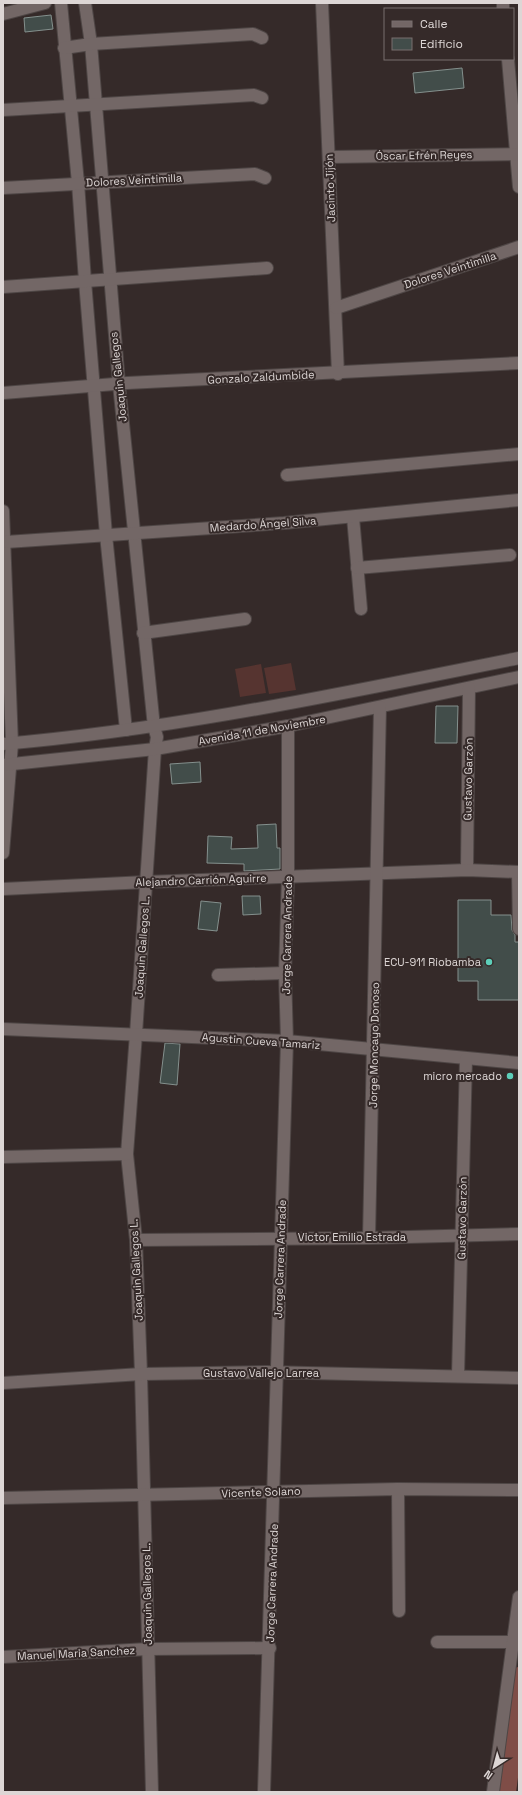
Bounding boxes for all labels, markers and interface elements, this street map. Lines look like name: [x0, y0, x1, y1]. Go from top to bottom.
legend: [384, 8, 514, 60]
text: Calle: [420, 16, 448, 32]
text: Edificio: [420, 36, 463, 52]
street label: Óscar Efrén Reyes: [376, 146, 473, 163]
street label: Jacinto Jijón: [322, 154, 338, 222]
street label: Dolores Veintimilla: [86, 170, 183, 190]
street label: Dolores Veintimilla: [402, 248, 499, 292]
street label: Joaquin Gallegos: [106, 331, 130, 423]
street label: Gonzalo Zaldumbide: [207, 367, 315, 387]
street label: Medardo Ángel Silva: [209, 513, 317, 535]
street label: Avenida 11 de Noviembre: [197, 712, 327, 748]
street label: Gustavo Garzón: [460, 737, 476, 821]
street label: Alejandro Carrión Aguirre: [135, 871, 267, 889]
street label: Jorge Carrera Andrade: [279, 875, 295, 995]
street label: Joaquin Gallegos L.: [131, 895, 153, 998]
place label: ECU-911 Riobamba: [384, 955, 482, 969]
marker: ECU-911 Riobamba: [484, 957, 494, 967]
street label: Jorge Moncayo Donoso: [366, 982, 382, 1108]
street label: Agustin Cueva Tamariz: [201, 1030, 321, 1052]
place label: micro mercado: [423, 1069, 502, 1083]
marker: micro mercado: [505, 1071, 515, 1081]
street label: Gustavo Garzón: [454, 1176, 470, 1260]
street label: Jorge Carrera Andrade: [271, 1199, 289, 1319]
street label: Joaquin Gallegos L.: [126, 1218, 146, 1321]
street label: Victor Emilio Estrada: [298, 1230, 407, 1244]
street label: Gustavo Vallejo Larrea: [203, 1366, 320, 1380]
street label: Vicente Solano: [221, 1484, 301, 1500]
street label: Jorge Carrera Andrade: [263, 1523, 281, 1643]
street label: Joaquin Gallegos L.: [139, 1543, 155, 1645]
street label: Manuel Maria Sanchez: [17, 1643, 136, 1663]
north arrow: [474, 1747, 514, 1787]
text: N: [481, 1767, 495, 1783]

